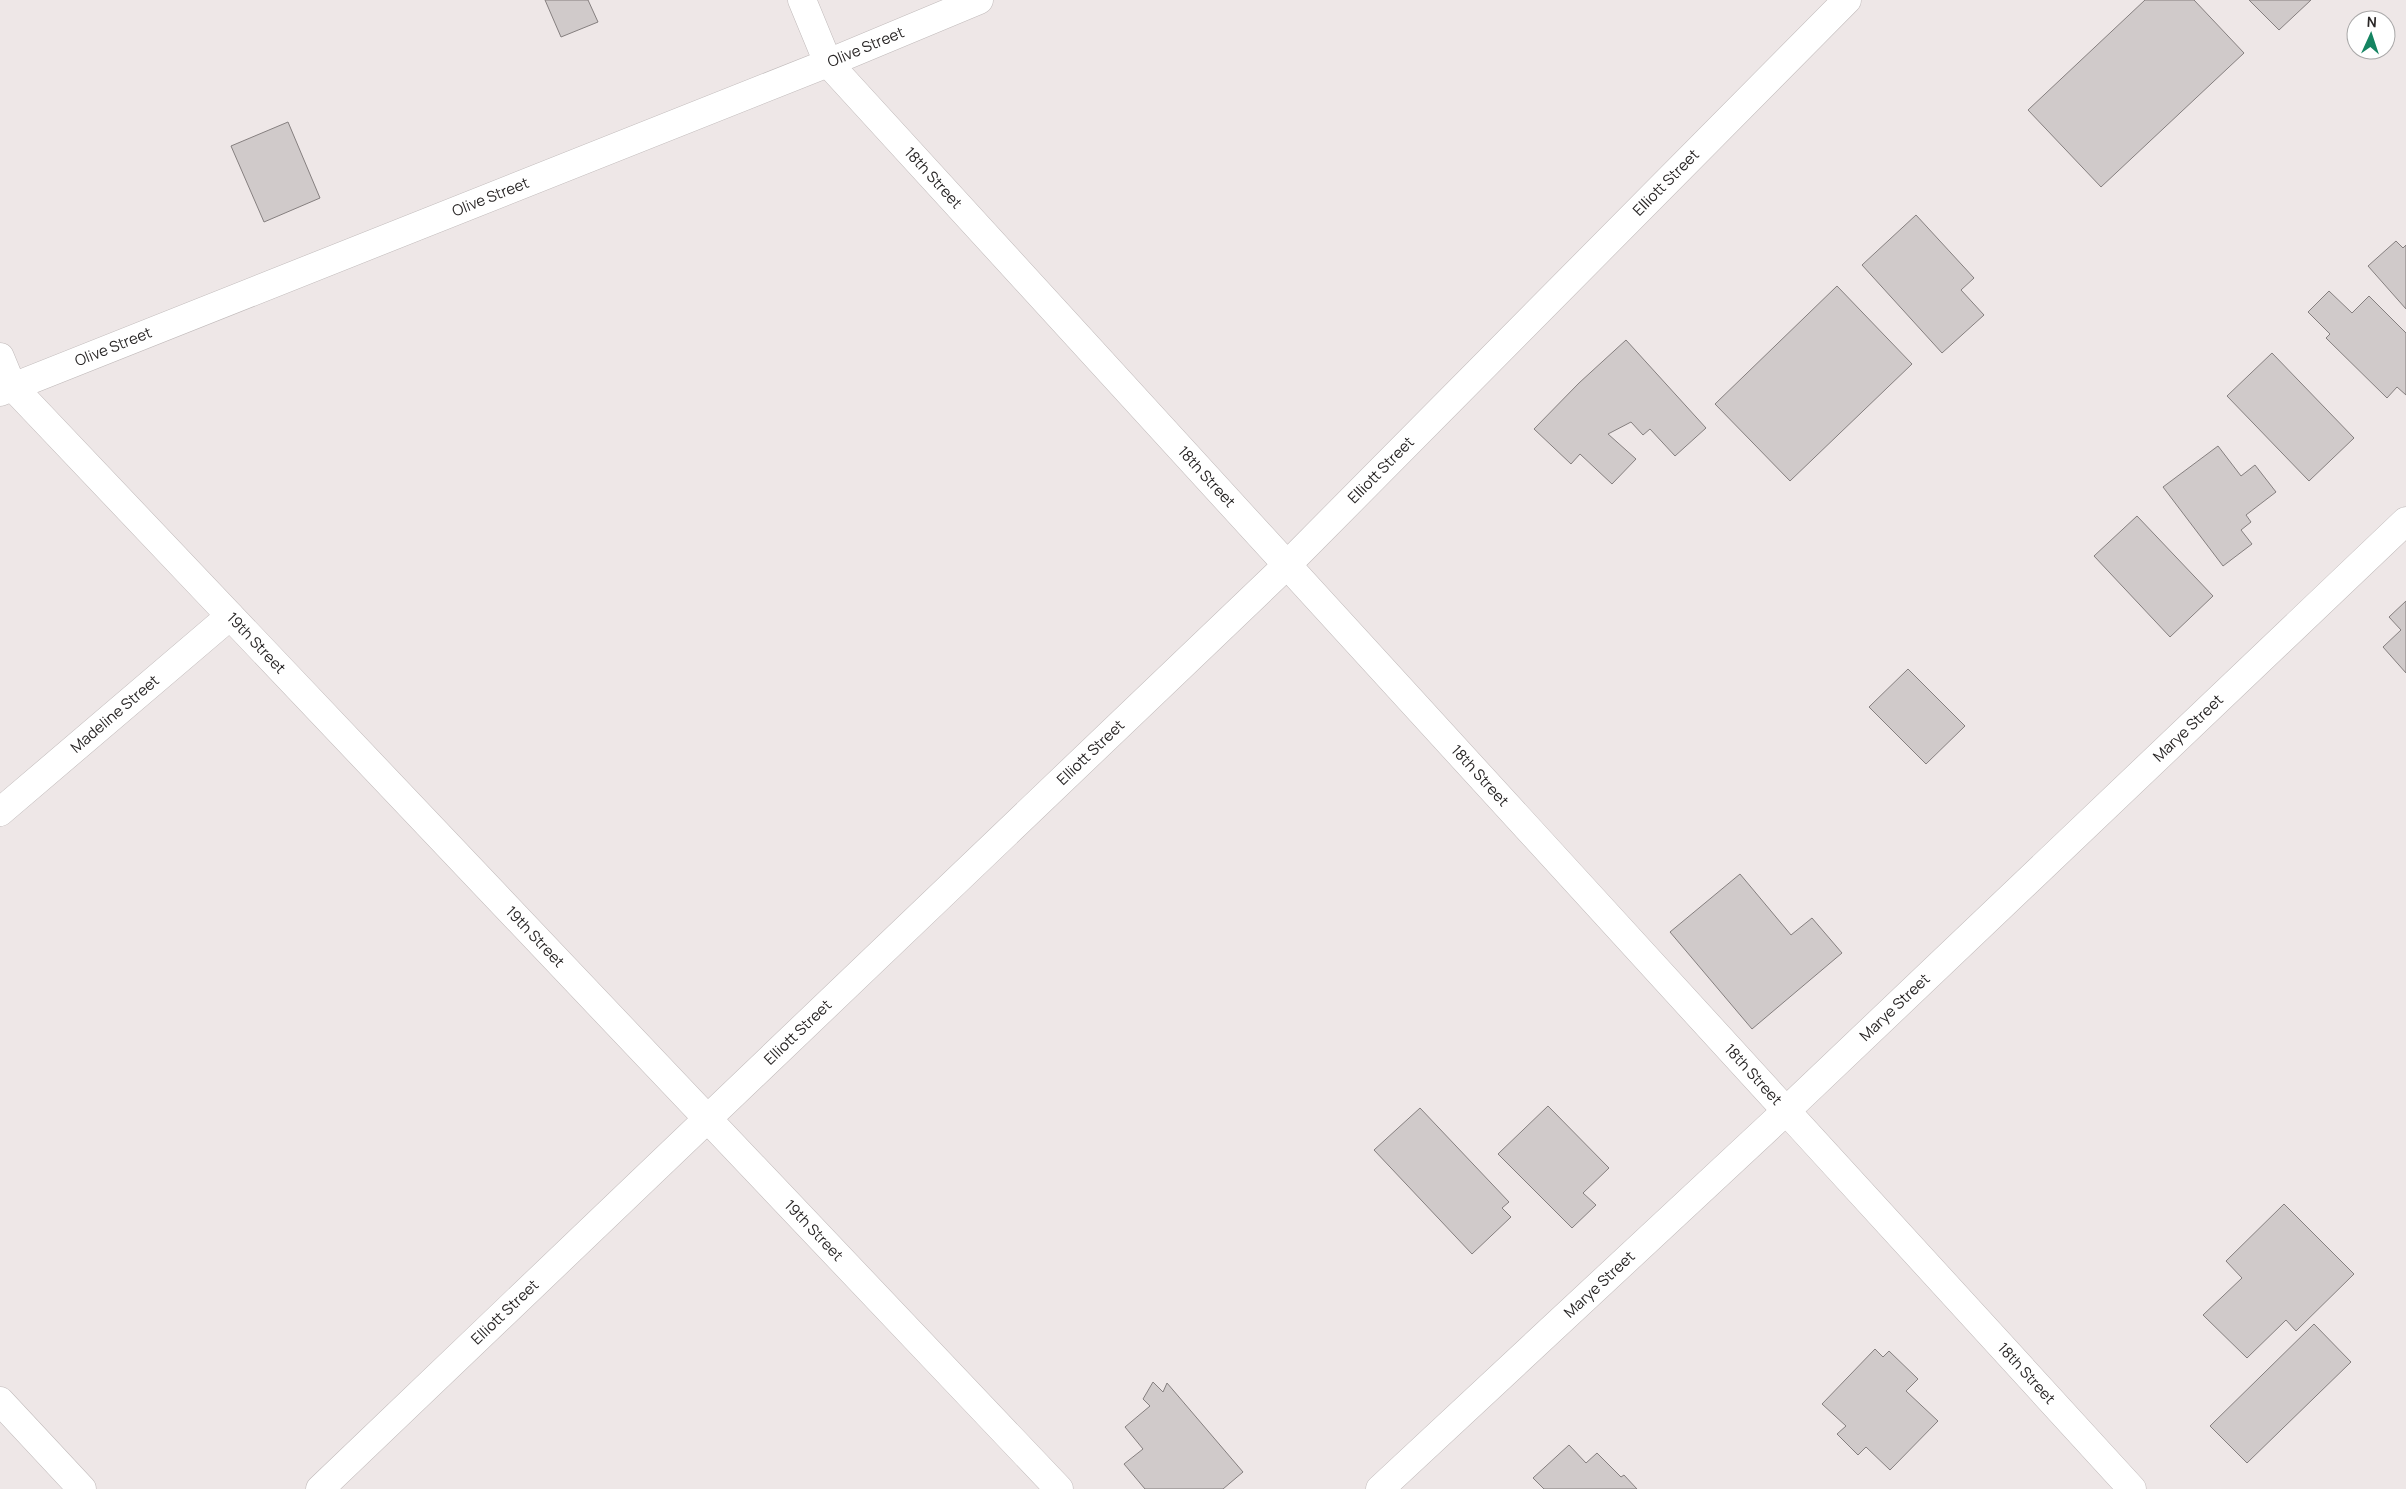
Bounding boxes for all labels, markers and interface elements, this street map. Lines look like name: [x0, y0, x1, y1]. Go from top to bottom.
north arrow: [2346, 10, 2396, 60]
text: N: [2366, 12, 2377, 31]
street label: Olive Street: [824, 21, 907, 72]
street label: 18th Street: [900, 142, 967, 213]
street label: Elliott Street: [1628, 144, 1704, 220]
street label: Olive Street: [449, 172, 532, 221]
street label: Olive Street: [72, 322, 155, 371]
street label: Elliott Street: [1343, 432, 1418, 508]
street label: 18th Street: [1173, 441, 1240, 512]
street label: 19th Street: [222, 608, 291, 678]
street label: Madeline Street: [66, 670, 163, 757]
street label: Marye Street: [2148, 689, 2228, 766]
street label: Elliott Street: [1052, 715, 1129, 790]
street label: 18th Street: [1447, 740, 1514, 811]
street label: 19th Street: [501, 901, 570, 972]
street label: Marye Street: [1855, 968, 1934, 1046]
street label: Elliott Street: [759, 995, 836, 1069]
street label: 18th Street: [1720, 1039, 1787, 1110]
street label: 19th Street: [780, 1195, 848, 1266]
street label: Marye Street: [1559, 1246, 1639, 1322]
street label: Elliott Street: [466, 1274, 543, 1349]
street label: 18th Street: [1993, 1338, 2060, 1409]

